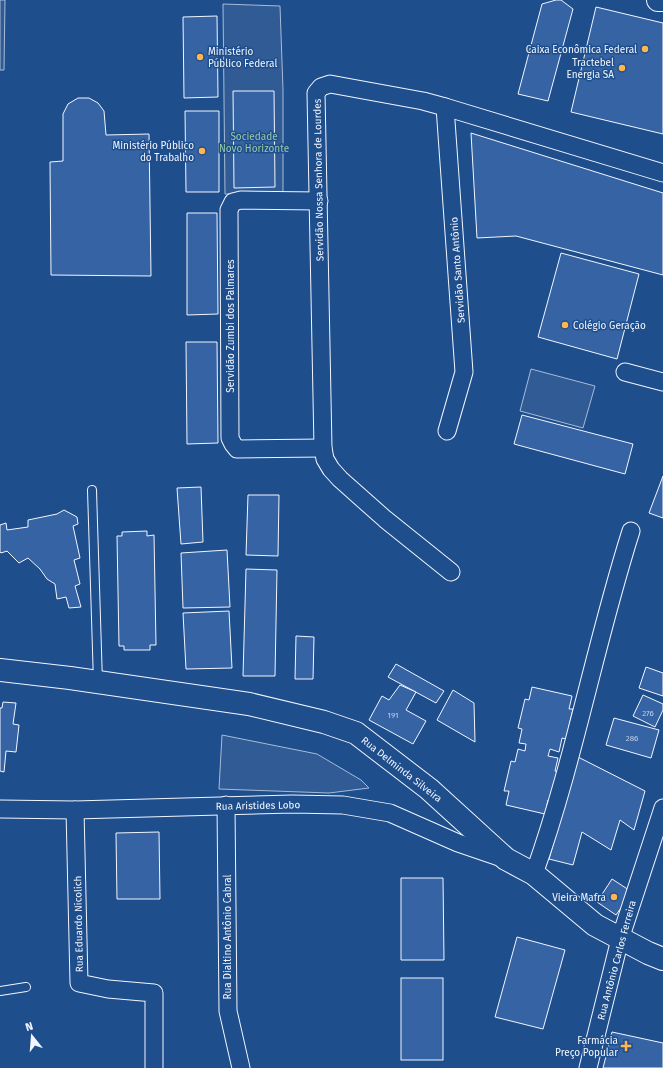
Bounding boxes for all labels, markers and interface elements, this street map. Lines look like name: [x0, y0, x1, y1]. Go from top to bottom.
place label: Caixa Econômica Federal: [526, 44, 637, 56]
marker: Caixa Econômica Federal: [640, 44, 650, 54]
place label: Ministério Público Federal: [208, 46, 277, 70]
marker: Ministério Público Federal: [195, 52, 205, 62]
place label: Tractebel Energia SA: [566, 57, 614, 81]
marker: Tractebel Energia SA: [617, 63, 627, 73]
street label: Servidão Nossa Senhora de Lourdes: [312, 98, 326, 261]
park label: Sociedade Novo Horizonte: [219, 131, 289, 155]
place label: Ministério Público do Trabalho: [113, 139, 194, 164]
marker: Ministério Público do Trabalho: [197, 146, 207, 156]
street label: Servidão Santo Antônio: [448, 216, 468, 323]
street label: Servidão Zumbi dos Palmares: [225, 259, 237, 393]
marker: Colégio Geração: [560, 320, 570, 330]
place label: Colégio Geração: [573, 320, 646, 332]
house number: 276: [642, 709, 654, 718]
house number: 191: [388, 711, 398, 720]
street label: Rua Delminda Silveira: [359, 734, 444, 805]
house number: 286: [626, 734, 638, 743]
street label: Rua Aristides Lobo: [216, 799, 301, 813]
street label: Rua Dialtino Antônio Cabral: [222, 874, 234, 1000]
street label: Rua Eduardo Nicolich: [72, 875, 86, 973]
place label: Vieira Mafra: [552, 892, 606, 904]
marker: Vieira Mafra: [609, 892, 619, 902]
street label: Rua Antônio Carlos Ferreira: [595, 899, 639, 1021]
north arrow: [12, 1016, 52, 1056]
text: N: [24, 1020, 35, 1034]
place label: Farmácia Preço Popular: [555, 1035, 618, 1059]
marker: Farmácia Preço Popular: [621, 1041, 631, 1051]

